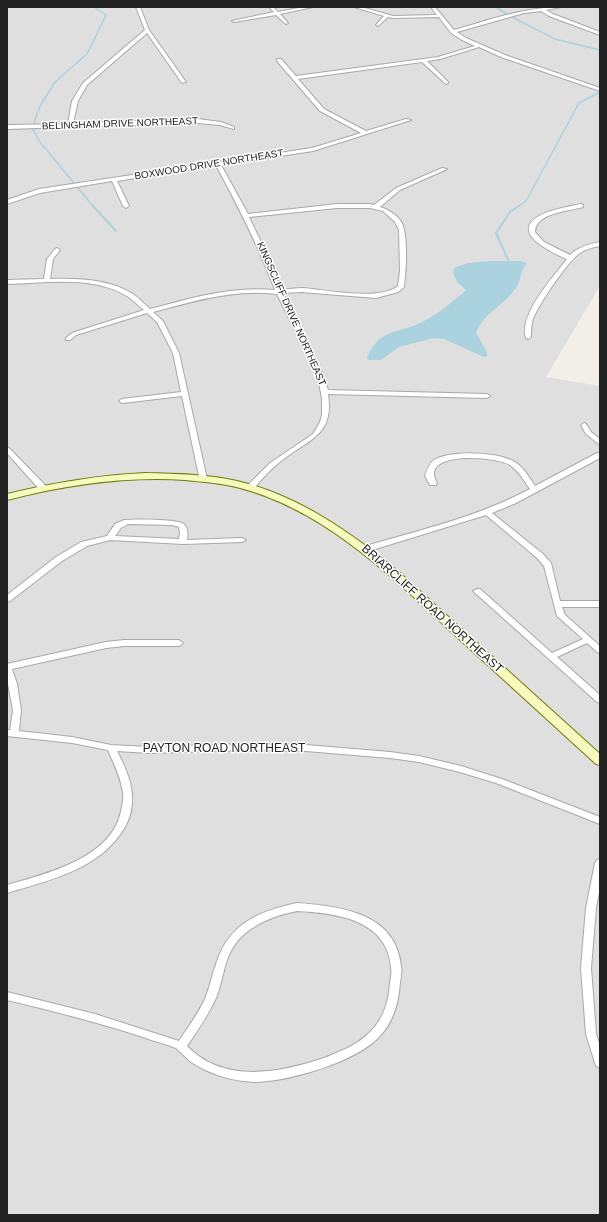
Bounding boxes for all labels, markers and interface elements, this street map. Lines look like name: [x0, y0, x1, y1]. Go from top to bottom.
street label: BELINGHAM DRIVE NORTHEAST: [42, 115, 198, 133]
street label: BOXWOOD DRIVE NORTHEAST: [134, 147, 284, 183]
street label: KINGSCLIFF DRIVE NORTHEAST: [254, 240, 328, 388]
street label: BRIARCLIFF ROAD NORTHEAST: [358, 542, 506, 676]
street label: PAYTON ROAD NORTHEAST: [143, 742, 305, 756]

